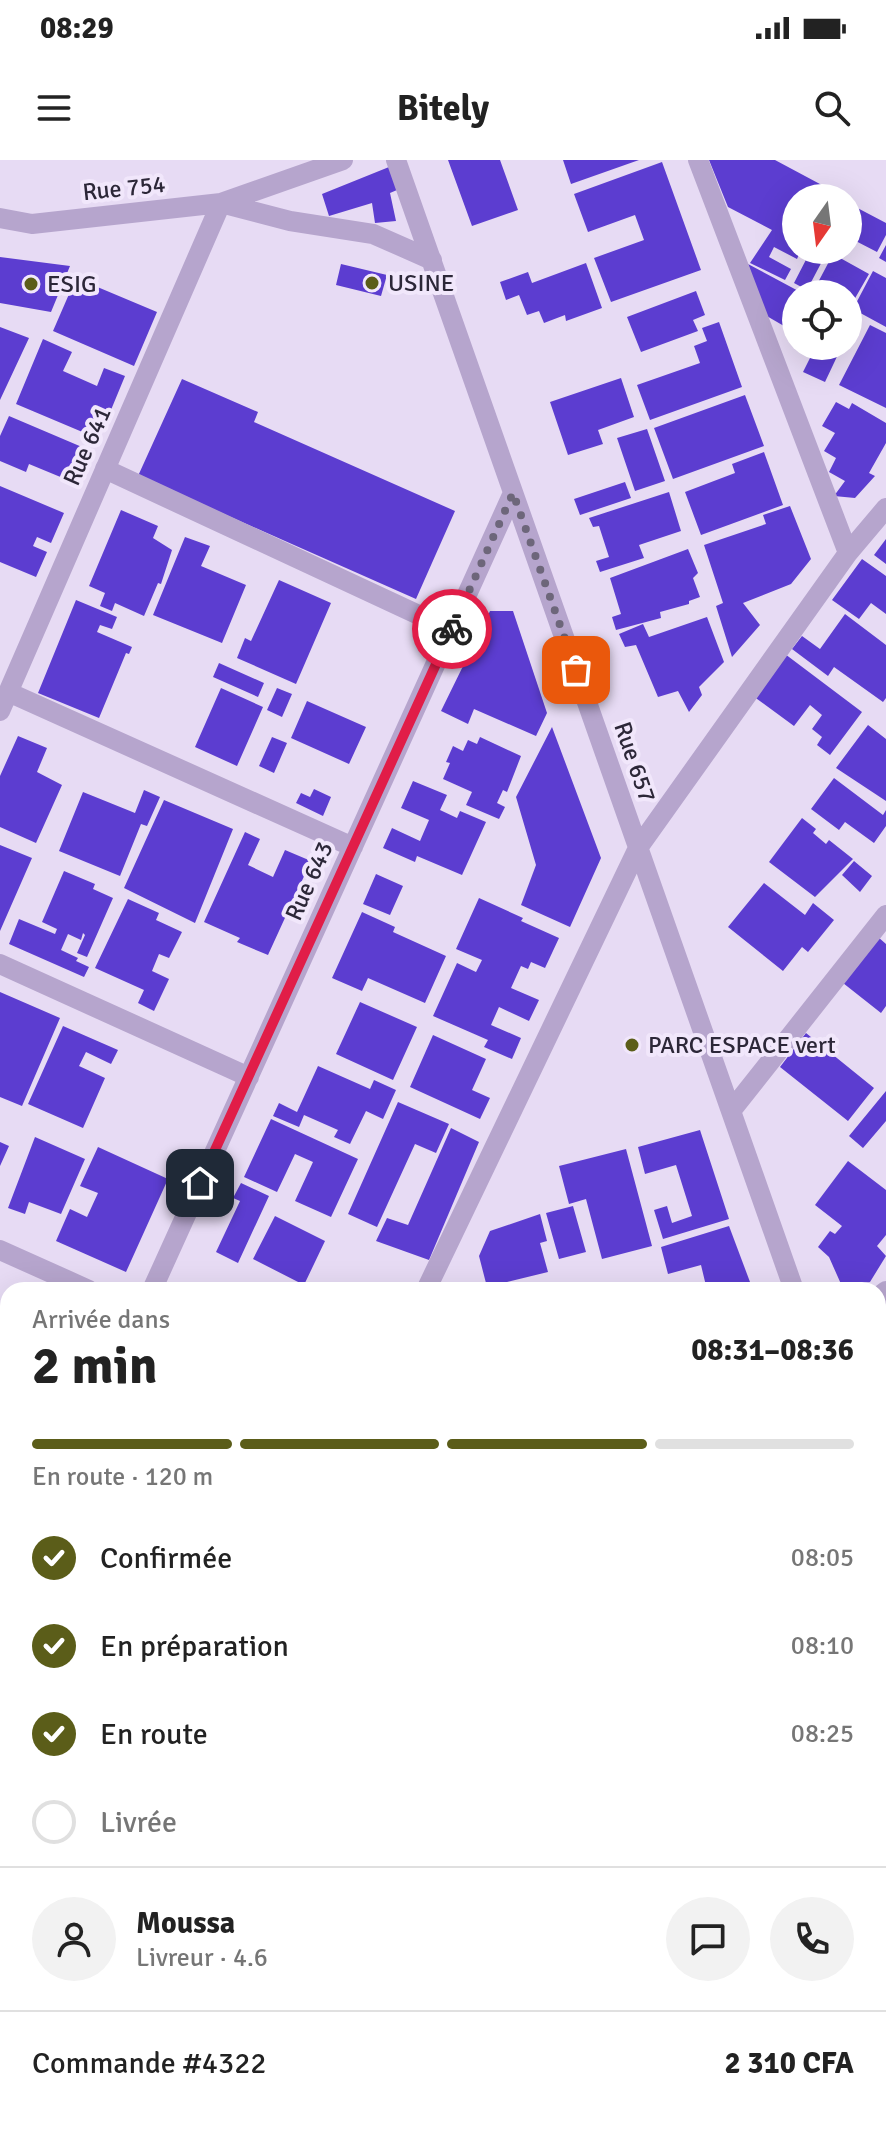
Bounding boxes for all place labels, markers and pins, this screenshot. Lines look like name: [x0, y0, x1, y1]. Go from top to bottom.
place label: USINE: [388, 268, 454, 298]
place label: ESIG: [47, 269, 96, 299]
marker: USINE: [363, 274, 381, 292]
marker: ESIG: [22, 275, 40, 293]
pin: [542, 636, 610, 704]
place label: PARC ESPACE vert: [648, 1030, 836, 1060]
marker: PARC ESPACE vert: [623, 1036, 641, 1054]
pin: [166, 1149, 234, 1217]

